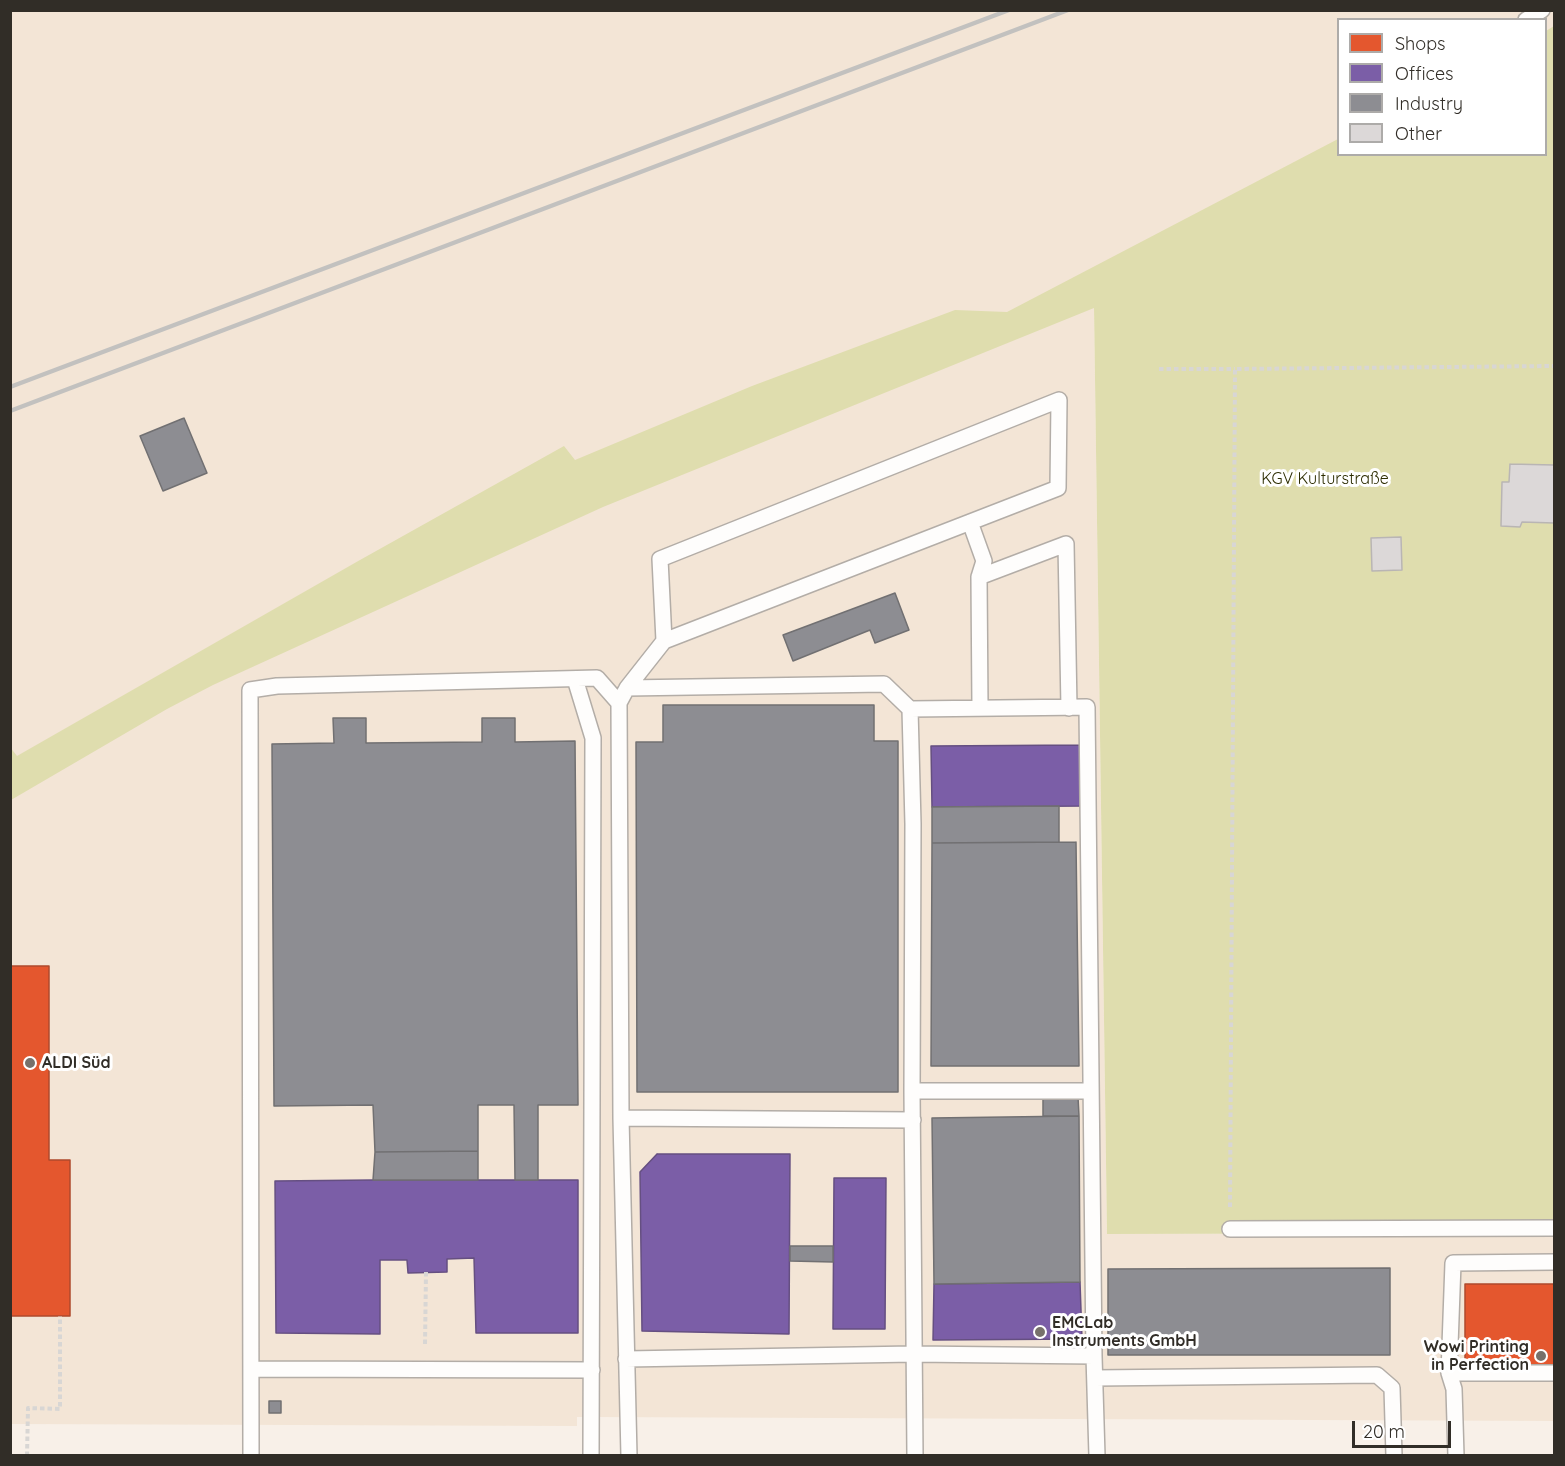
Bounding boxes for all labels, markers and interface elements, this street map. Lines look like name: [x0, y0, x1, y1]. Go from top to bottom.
legend: [1337, 18, 1547, 156]
text: Shops: [1395, 32, 1446, 55]
text: Offices: [1395, 62, 1454, 85]
text: Industry: [1395, 92, 1463, 115]
text: Other: [1395, 122, 1442, 145]
park label: KGV Kulturstraße: [1261, 469, 1389, 489]
place label: ALDI Süd: [42, 1053, 111, 1073]
marker: ALDI Süd: [23, 1056, 37, 1070]
place label: EMCLab Instruments GmbH: [1052, 1313, 1197, 1351]
marker: EMCLab Instruments GmbH: [1033, 1325, 1047, 1339]
place label: Wowi Printing in Perfection: [1424, 1337, 1529, 1375]
marker: Wowi Printing in Perfection: [1534, 1349, 1548, 1363]
scale bar: [1355, 1409, 1454, 1447]
text: 20 m: [1363, 1420, 1405, 1443]

